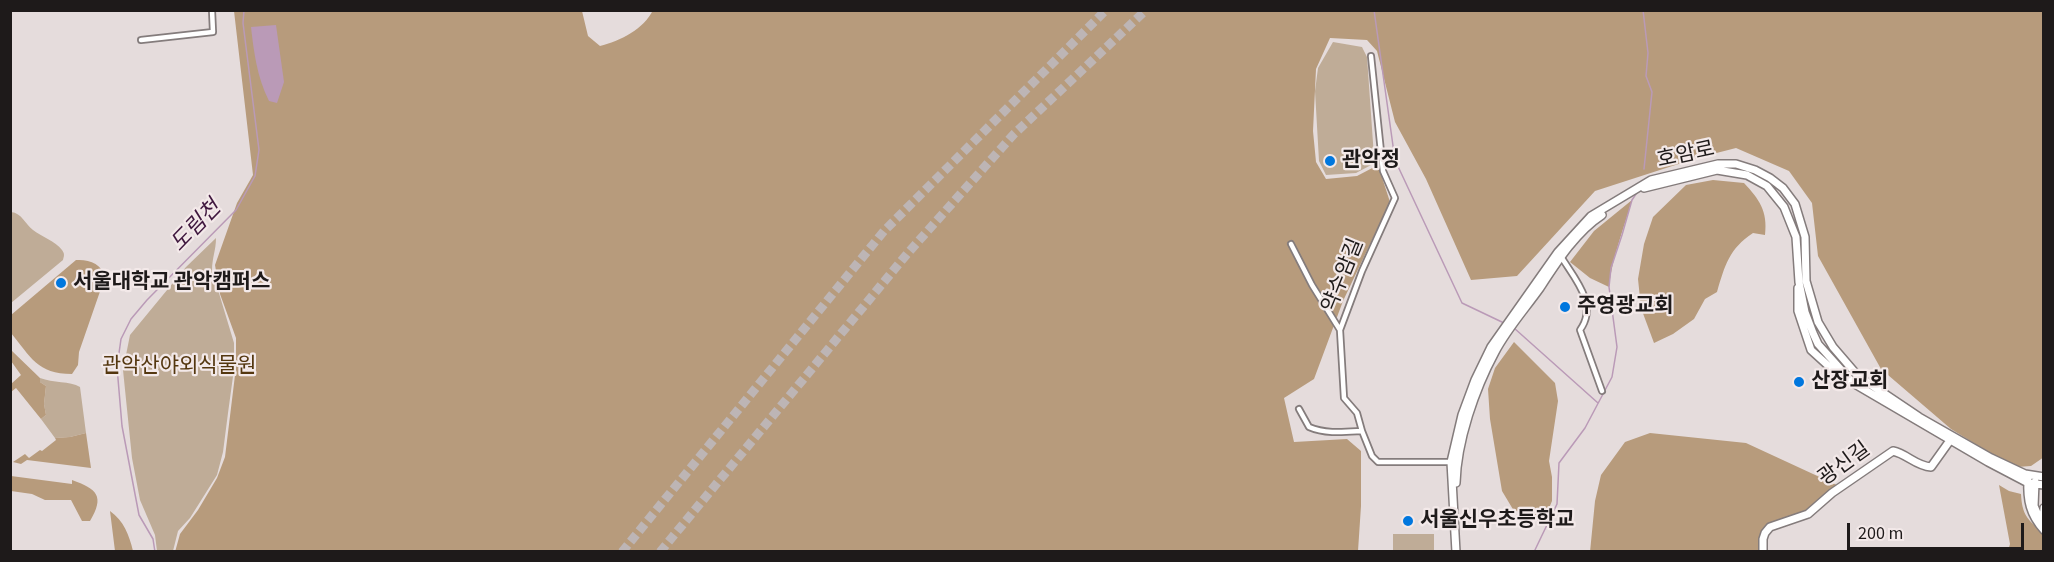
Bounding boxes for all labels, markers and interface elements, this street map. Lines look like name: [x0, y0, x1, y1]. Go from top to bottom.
street label: 호암로: [1655, 138, 1717, 174]
place label: 관악정: [1342, 148, 1400, 174]
marker: 관악정: [1323, 154, 1337, 168]
water label: 도림천: [166, 196, 228, 258]
street label: 약수암길: [1318, 235, 1370, 317]
place label: 서울대학교 관악캠퍼스: [73, 270, 270, 296]
marker: 서울대학교 관악캠퍼스: [54, 276, 68, 290]
place label: 주영광교회: [1577, 294, 1674, 320]
marker: 주영광교회: [1558, 300, 1572, 314]
park label: 관악산야외식물원: [102, 354, 256, 380]
place label: 산장교회: [1811, 369, 1888, 395]
marker: 산장교회: [1792, 375, 1806, 389]
street label: 광신길: [1814, 438, 1876, 492]
place label: 서울신우초등학교: [1420, 508, 1575, 534]
scale bar: [1850, 511, 2027, 549]
marker: 서울신우초등학교: [1401, 514, 1415, 528]
text: 200 m: [1858, 521, 1903, 546]

